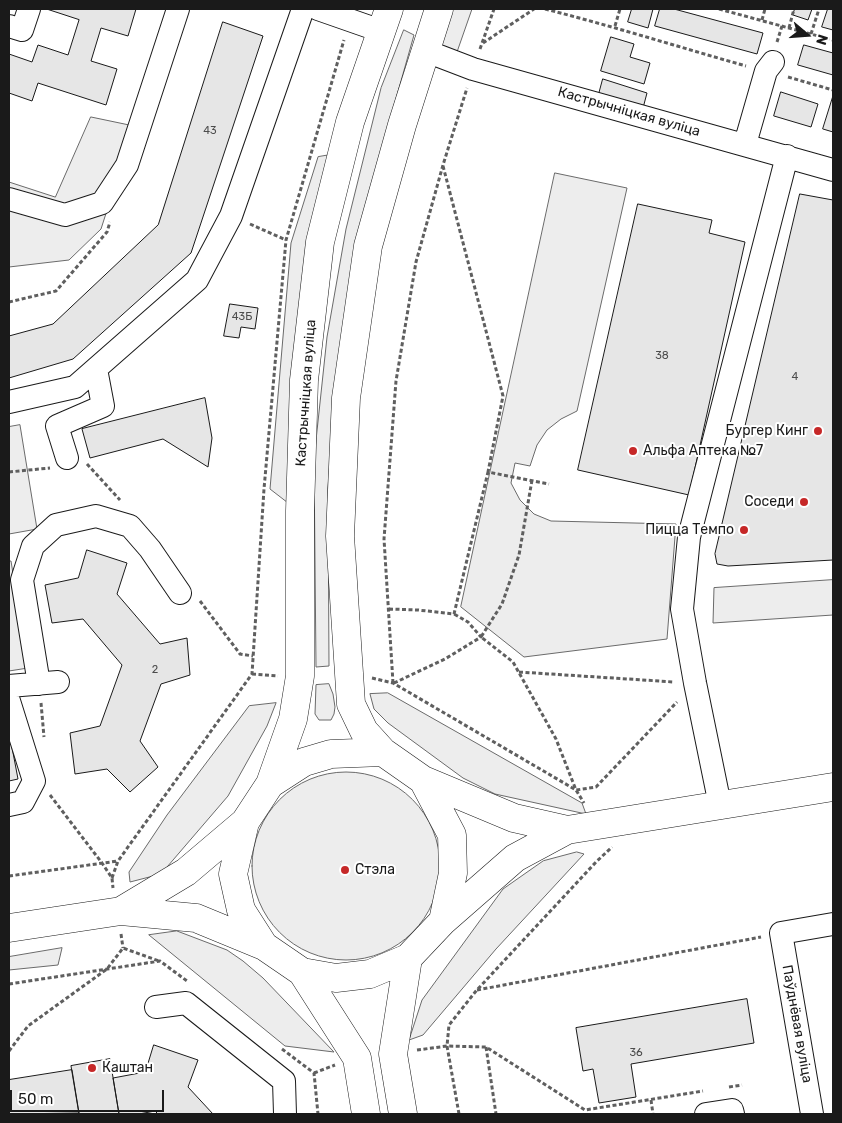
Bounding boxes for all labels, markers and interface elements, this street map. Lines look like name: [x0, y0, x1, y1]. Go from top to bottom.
north arrow: [782, 10, 832, 60]
text: N: [812, 32, 831, 47]
street label: Кастрычніцкая вуліца: [556, 84, 702, 140]
house number: 43: [203, 124, 217, 138]
house number: 43Б: [232, 310, 252, 324]
street label: Кастрычніцкая вуліца: [292, 319, 320, 467]
house number: 38: [655, 349, 669, 363]
house number: 4: [792, 370, 798, 384]
place label: Бургер Кинг: [726, 423, 808, 439]
marker: Бургер Кинг: [812, 425, 824, 437]
place label: Альфа Аптека №7: [643, 443, 763, 459]
marker: Альфа Аптека №7: [627, 445, 639, 457]
place label: Соседи: [744, 494, 794, 510]
marker: Соседи: [798, 496, 810, 508]
place label: Пицца Темпо: [645, 522, 734, 538]
marker: Пицца Темпо: [738, 524, 750, 536]
house number: 2: [152, 663, 158, 677]
place label: Стэла: [355, 862, 395, 878]
marker: Стэла: [339, 864, 351, 876]
street label: Паўднёвая вуліца: [778, 964, 816, 1084]
house number: 36: [629, 1046, 643, 1060]
place label: Каштан: [102, 1060, 153, 1076]
marker: Каштан: [86, 1062, 98, 1074]
scale bar: [12, 1080, 166, 1112]
text: 50 m: [18, 1090, 53, 1108]

